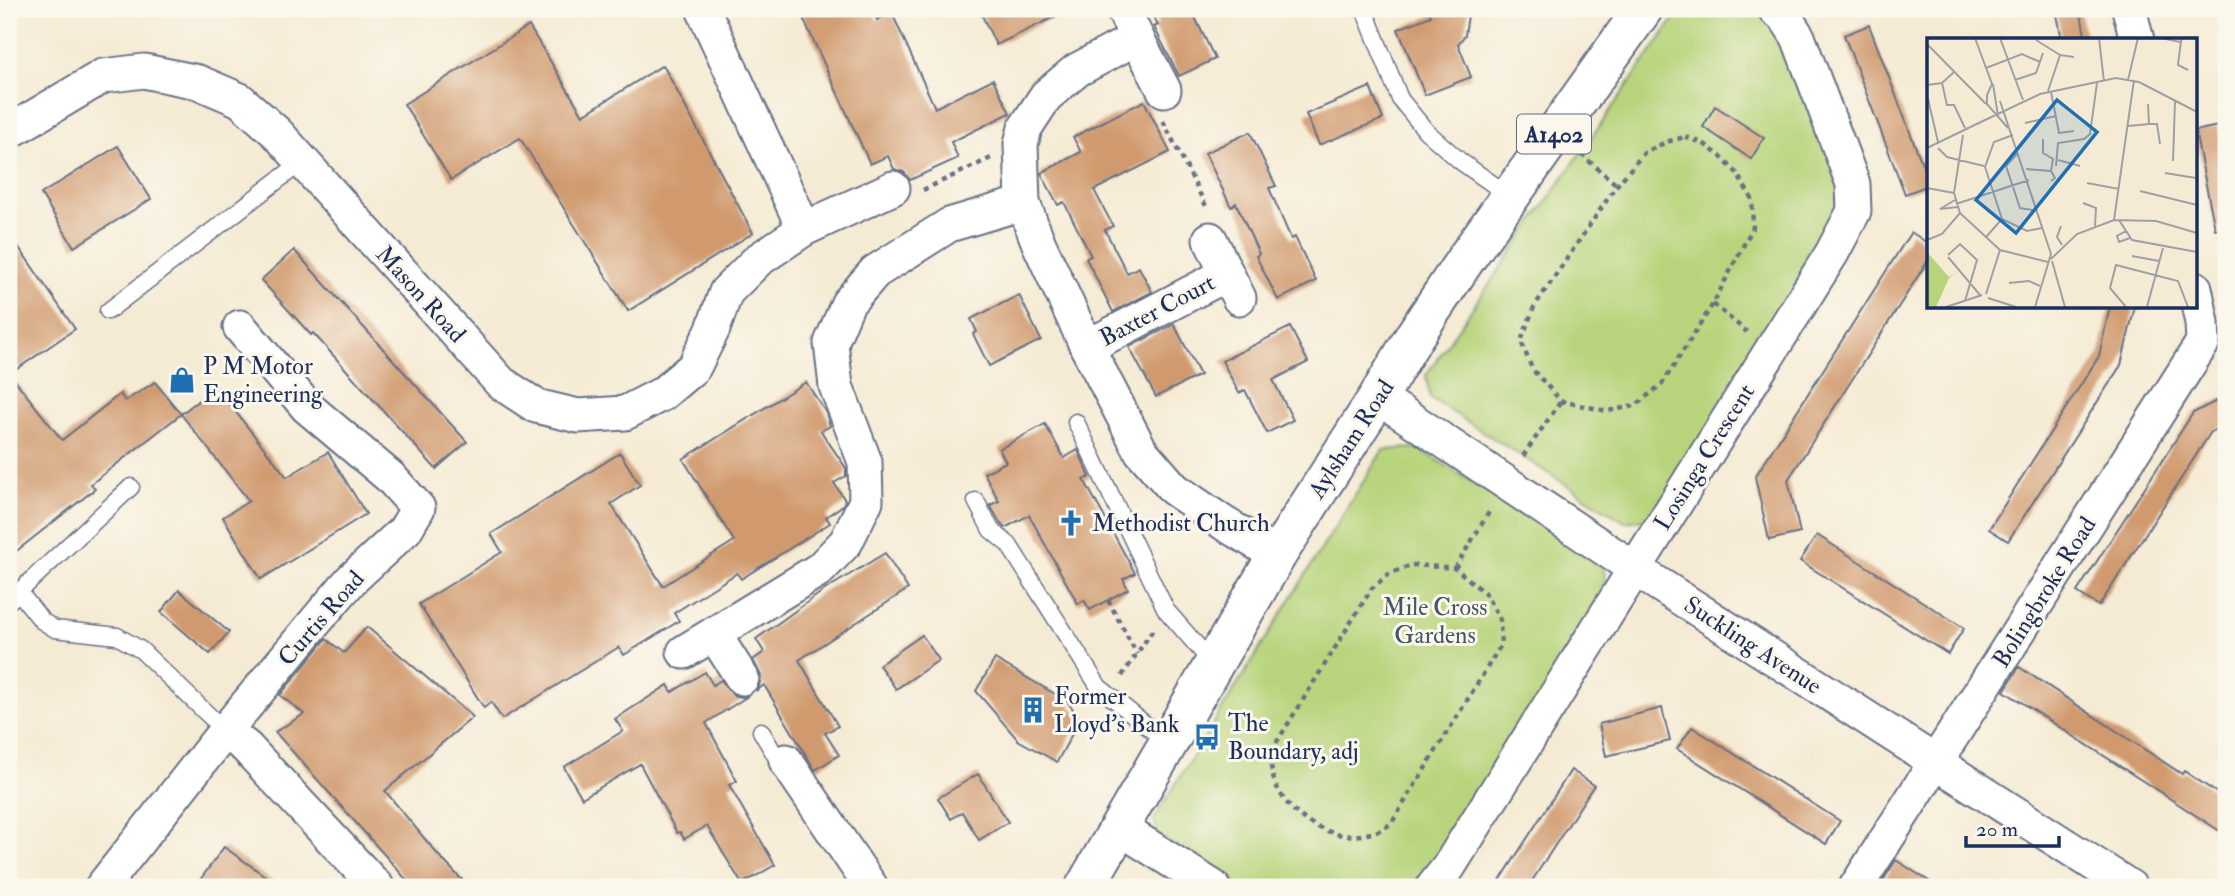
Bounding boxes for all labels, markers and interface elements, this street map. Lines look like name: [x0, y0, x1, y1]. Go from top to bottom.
inset map: [1927, 38, 2196, 308]
road number: A1402: [1517, 114, 1591, 154]
street label: Mason Road: [369, 239, 473, 350]
street label: Baxter Court: [1094, 267, 1220, 354]
place label: P M Motor Engineering: [203, 351, 324, 410]
shop icon: P M Motor Engineering: [167, 365, 197, 395]
street label: Aylsham Road: [1301, 374, 1401, 505]
street label: Losinga Crescent: [1647, 378, 1762, 536]
church icon: Methodist Church: [1056, 508, 1086, 538]
place label: Methodist Church: [1092, 508, 1270, 539]
street label: Bolingbroke Road: [1986, 511, 2103, 674]
street label: Curtis Road: [272, 564, 371, 672]
street label: Suckling Avenue: [1678, 589, 1827, 701]
park label: Mile Cross Gardens: [1383, 592, 1487, 651]
place label: Former Lloyd's Bank: [1054, 681, 1180, 740]
building icon: Former Lloyd's Bank: [1018, 695, 1048, 725]
place label: The Boundary, adj: [1228, 708, 1359, 767]
bus stop icon: The Boundary, adj: [1192, 722, 1222, 752]
scale bar: [1966, 805, 2058, 849]
text: 20 m: [1976, 816, 2018, 843]

